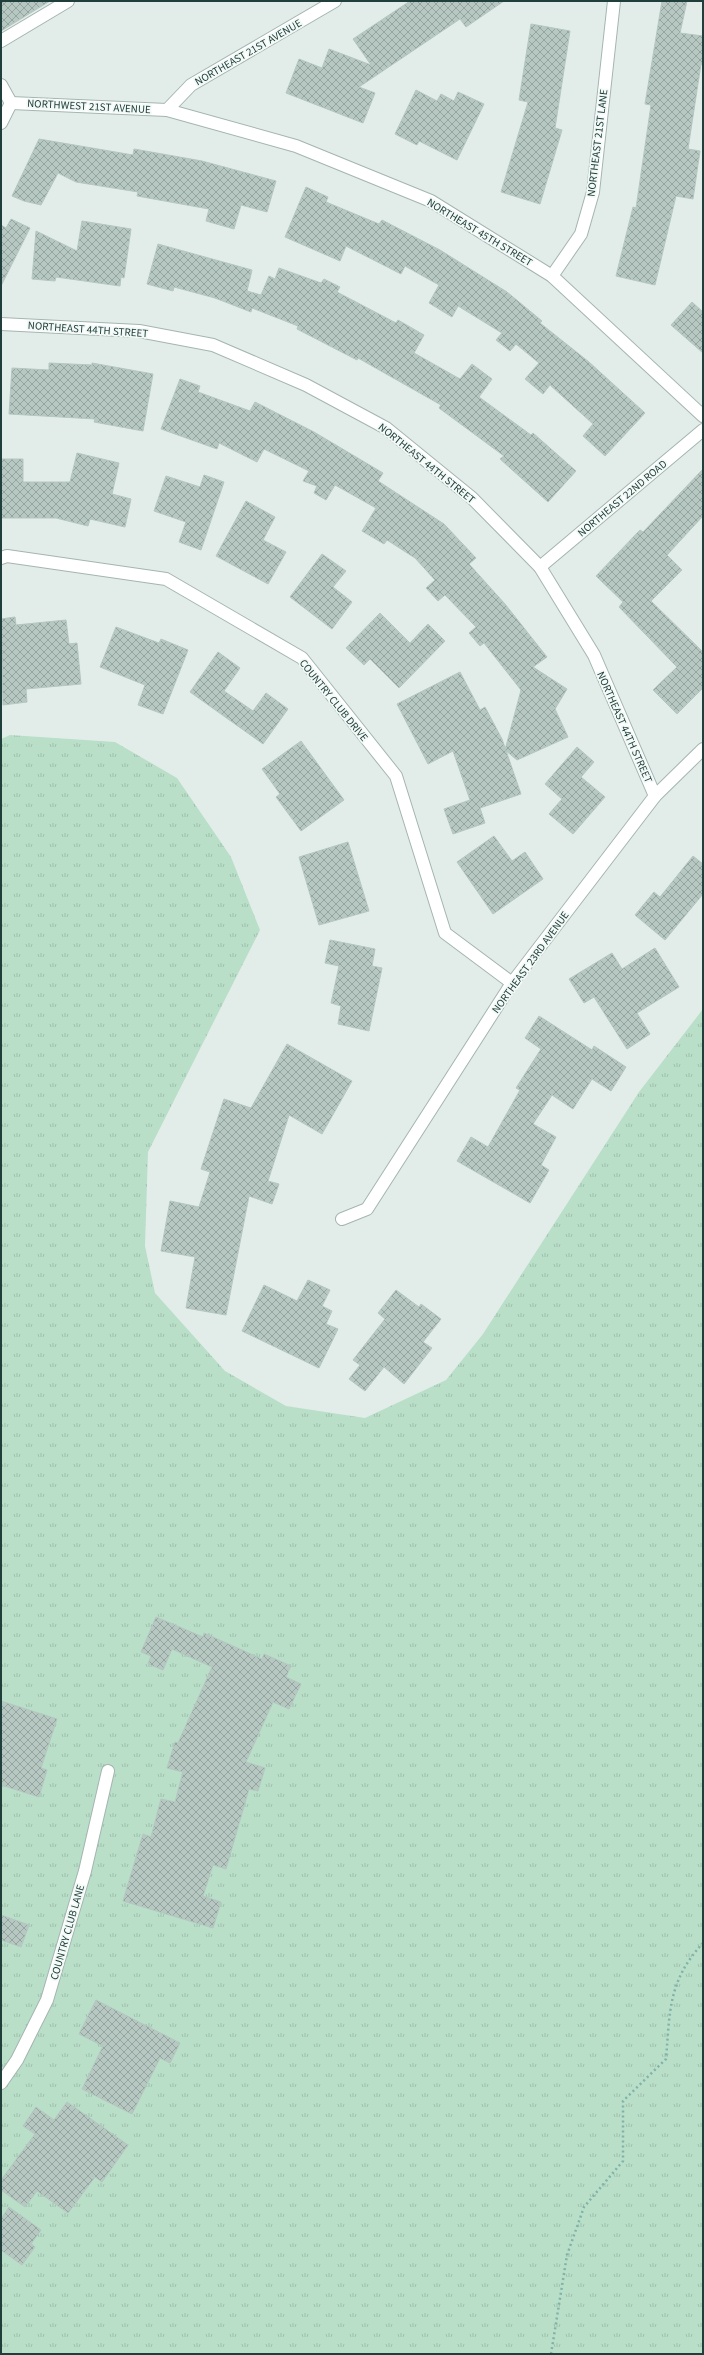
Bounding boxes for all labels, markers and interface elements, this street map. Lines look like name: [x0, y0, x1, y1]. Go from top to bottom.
street label: NORTHEAST 21ST AVENUE: [192, 16, 305, 89]
street label: NORTHEAST 21ST LANE: [583, 88, 612, 198]
street label: NORTHWEST 21ST AVENUE: [27, 96, 151, 117]
street label: NORTHEAST 45TH STREET: [424, 195, 535, 270]
street label: NORTHEAST 44TH STREET: [27, 318, 149, 341]
street label: NORTHEAST 44TH STREET: [375, 420, 478, 507]
street label: NORTHEAST 22ND ROAD: [574, 456, 670, 540]
street label: COUNTRY CLUB DRIVE: [296, 656, 372, 745]
street label: NORTHEAST 44TH STREET: [593, 669, 656, 785]
street label: NORTHEAST 23RD AVENUE: [488, 908, 573, 1016]
street label: COUNTRY CLUB LANE: [47, 1883, 88, 1982]

